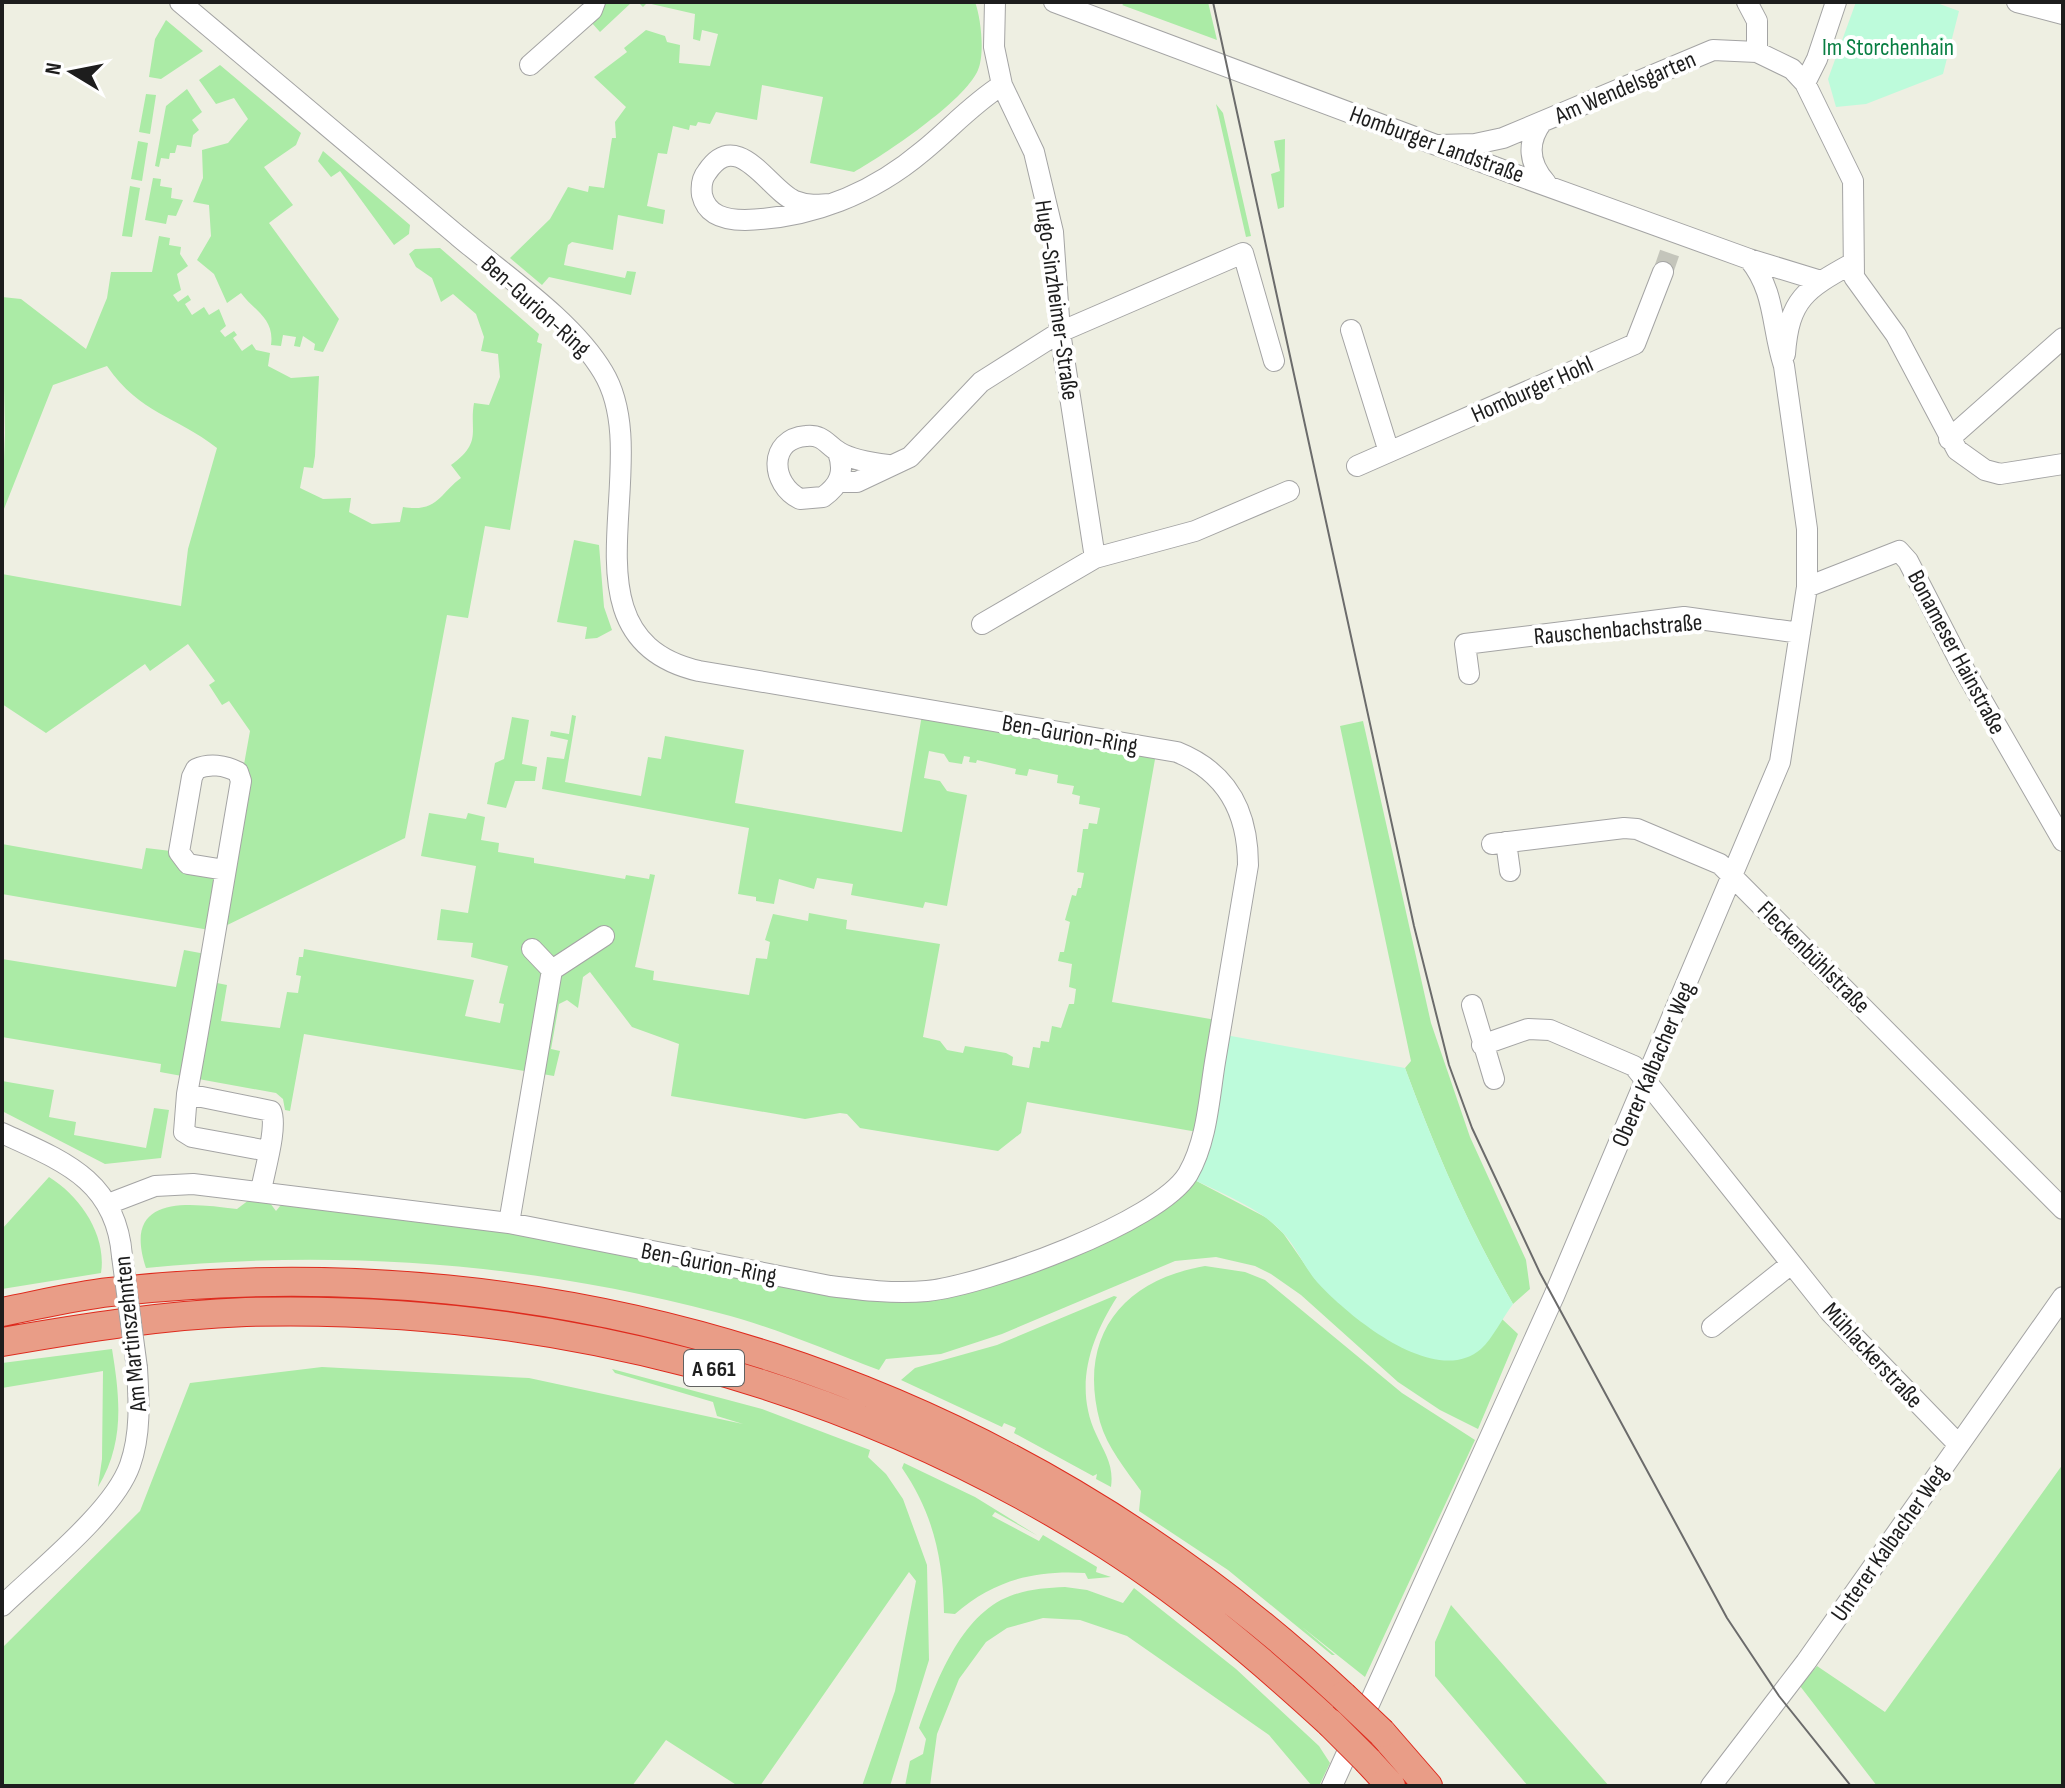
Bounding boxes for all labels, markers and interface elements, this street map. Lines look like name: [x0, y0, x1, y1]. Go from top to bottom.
north arrow: [32, 32, 112, 112]
park label: Im Storchenhain: [1822, 33, 1954, 62]
street label: Am Wendelsgarten: [1549, 45, 1700, 131]
text: N: [39, 61, 68, 77]
street label: Homburger Landstraße: [1346, 99, 1528, 189]
street label: Hugo-Sinzheimer-Straße: [1028, 198, 1085, 402]
street label: Ben-Gurion-Ring: [475, 250, 596, 363]
street label: Homburger Hohl: [1467, 350, 1598, 429]
street label: Bonameser Hainstraße: [1901, 565, 2012, 739]
street label: Rauschenbachstraße: [1533, 608, 1703, 651]
street label: Ben-Gurion-Ring: [1000, 708, 1140, 761]
street label: Fleckenbühlstraße: [1751, 895, 1876, 1020]
street label: Oberer Kalbacher Weg: [1606, 977, 1701, 1151]
street label: Ben-Gurion-Ring: [639, 1236, 779, 1291]
street label: Am Martinszehnten: [108, 1255, 153, 1414]
street label: Mühlackerstraße: [1816, 1296, 1929, 1414]
road number: A 661: [684, 1350, 744, 1386]
street label: Unterer Kalbacher Weg: [1825, 1460, 1954, 1627]

